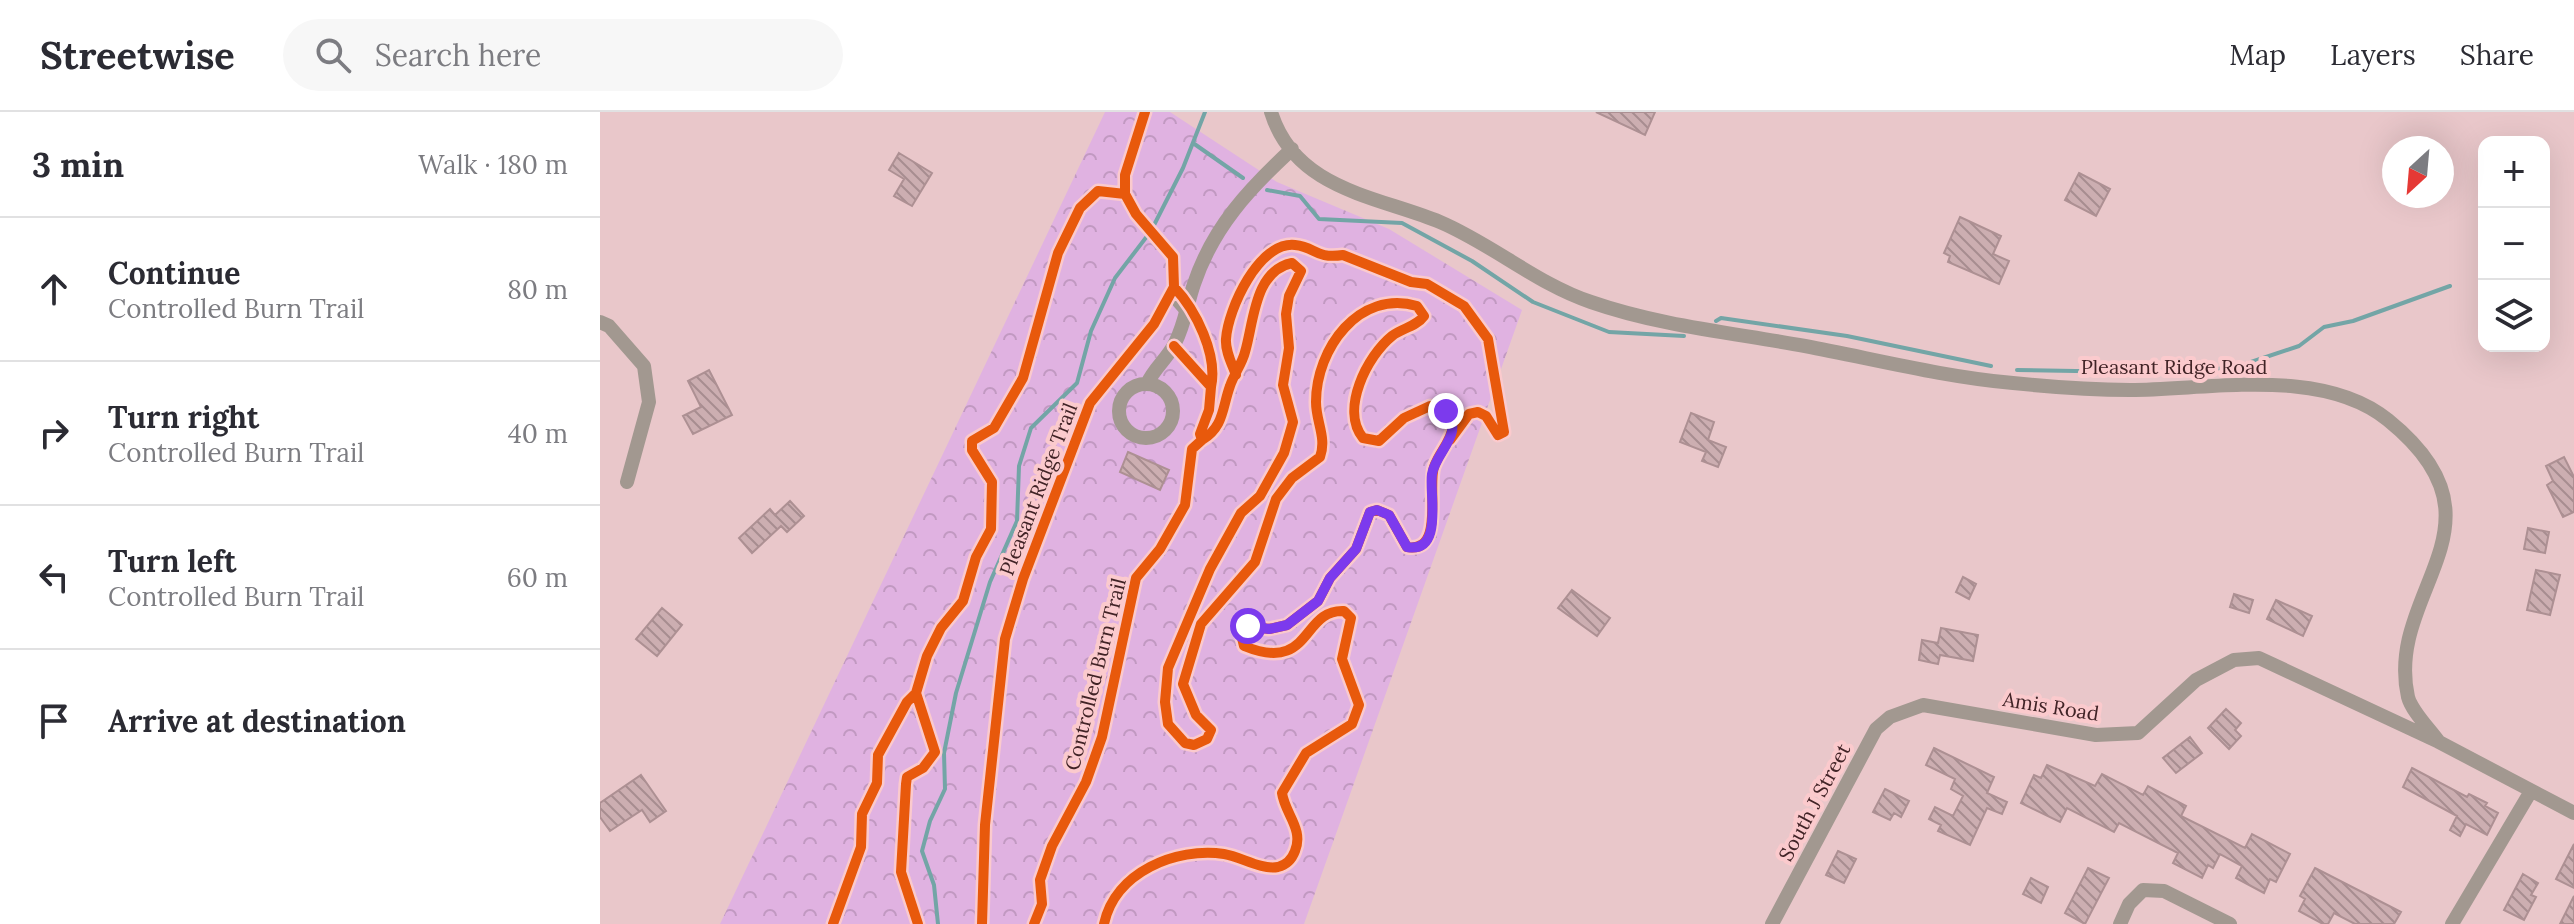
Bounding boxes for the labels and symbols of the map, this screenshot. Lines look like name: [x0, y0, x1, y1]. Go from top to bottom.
north arrow: [2382, 136, 2454, 208]
street label: Pleasant Ridge Road: [2081, 354, 2267, 379]
route end: [1428, 393, 1464, 429]
street label: Pleasant Ridge Trail: [994, 399, 1082, 579]
street label: Controlled Burn Trail: [1059, 575, 1131, 773]
route start: [1230, 608, 1266, 644]
street label: Amis Road: [2000, 686, 2101, 726]
street label: South J Street: [1773, 739, 1856, 865]

